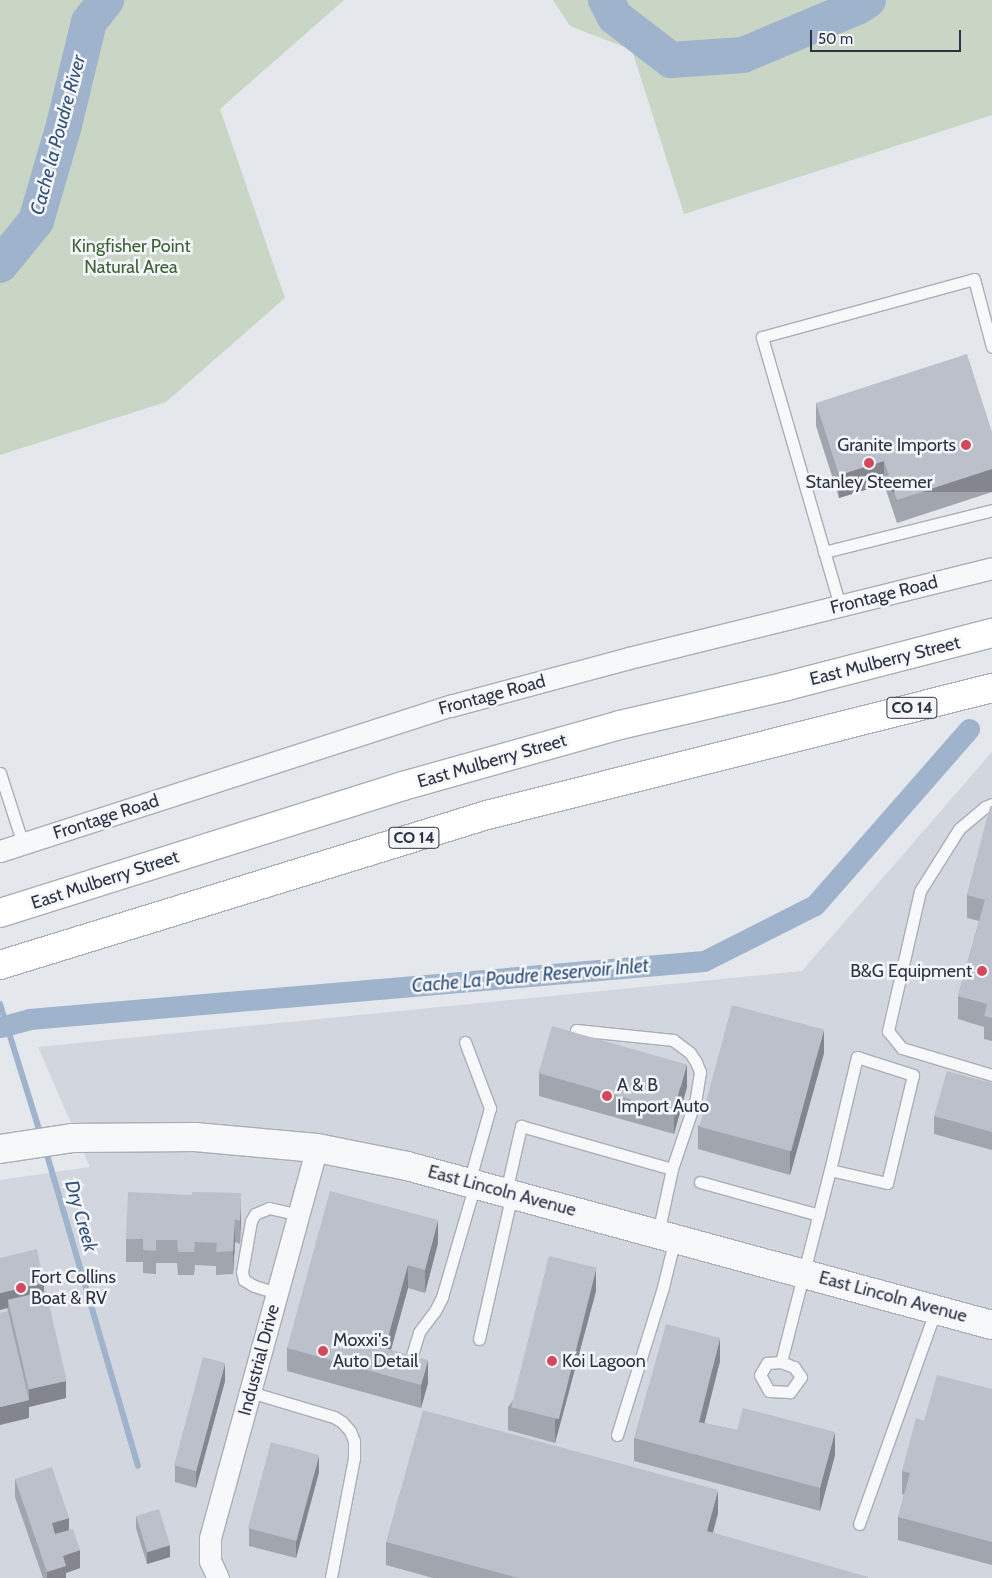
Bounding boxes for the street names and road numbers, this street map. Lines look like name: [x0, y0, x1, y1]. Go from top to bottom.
street label: Frontage Road: [828, 571, 940, 619]
street label: East Mulberry Street: [808, 632, 962, 690]
street label: Frontage Road: [436, 670, 548, 720]
road number: CO 14: [886, 694, 938, 721]
street label: East Mulberry Street: [415, 729, 569, 793]
street label: Frontage Road: [50, 790, 162, 844]
road number: CO 14: [388, 824, 440, 851]
street label: East Mulberry Street: [28, 846, 182, 914]
street label: East Lincoln Avenue: [426, 1161, 578, 1221]
street label: East Lincoln Avenue: [817, 1267, 969, 1327]
street label: Industrial Drive: [234, 1302, 284, 1418]

